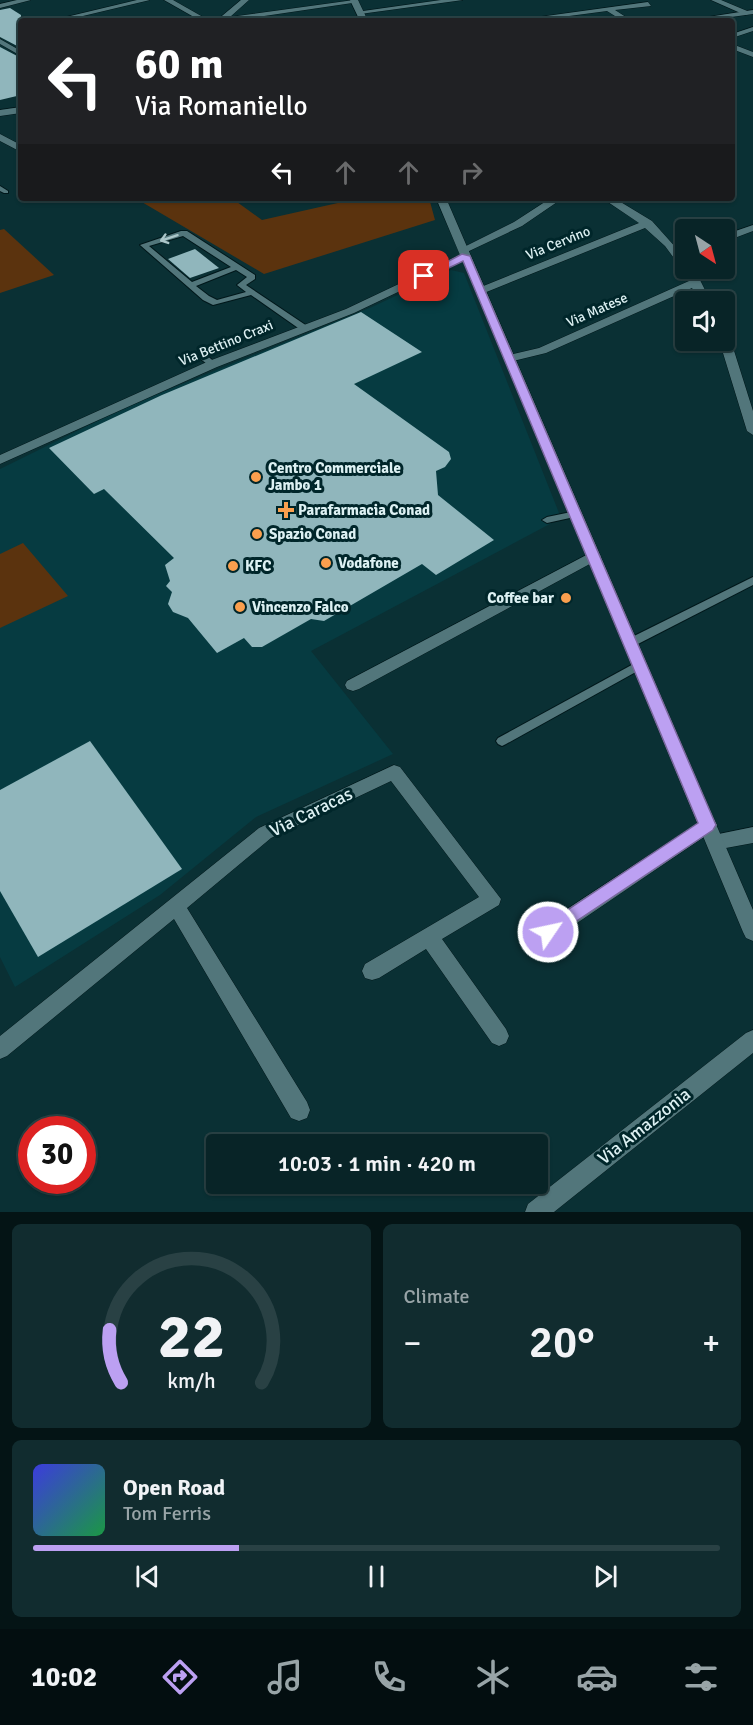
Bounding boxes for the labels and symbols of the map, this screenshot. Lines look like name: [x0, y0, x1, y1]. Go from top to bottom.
north arrow: [675, 219, 735, 279]
street label: Via Cervino: [523, 222, 593, 264]
one-way arrow: [160, 233, 179, 244]
pin: [398, 250, 449, 301]
street label: Via Matese: [564, 289, 630, 331]
street label: Via Bettino Craxi: [176, 316, 276, 370]
place label: Centro Commerciale Jambo 1: [268, 459, 401, 494]
marker: Centro Commerciale Jambo 1: [249, 470, 263, 484]
place label: Parafarmacia Conad: [298, 501, 430, 519]
marker: Parafarmacia Conad: [279, 503, 293, 517]
place label: Spazio Conad: [269, 525, 356, 543]
marker: Spazio Conad: [250, 527, 264, 541]
place label: Vodafone: [338, 554, 399, 572]
marker: Vodafone: [319, 556, 333, 570]
place label: KFC: [245, 557, 271, 575]
marker: KFC: [226, 559, 240, 573]
place label: Coffee bar: [487, 589, 554, 607]
marker: Coffee bar: [559, 591, 573, 605]
place label: Vincenzo Falco: [252, 598, 349, 616]
marker: Vincenzo Falco: [233, 600, 247, 614]
street label: Via Caracas: [266, 783, 356, 841]
position arrow: [516, 900, 580, 964]
street label: Via Amazzonia: [593, 1083, 695, 1169]
speed limit sign: 30: [18, 1116, 96, 1194]

